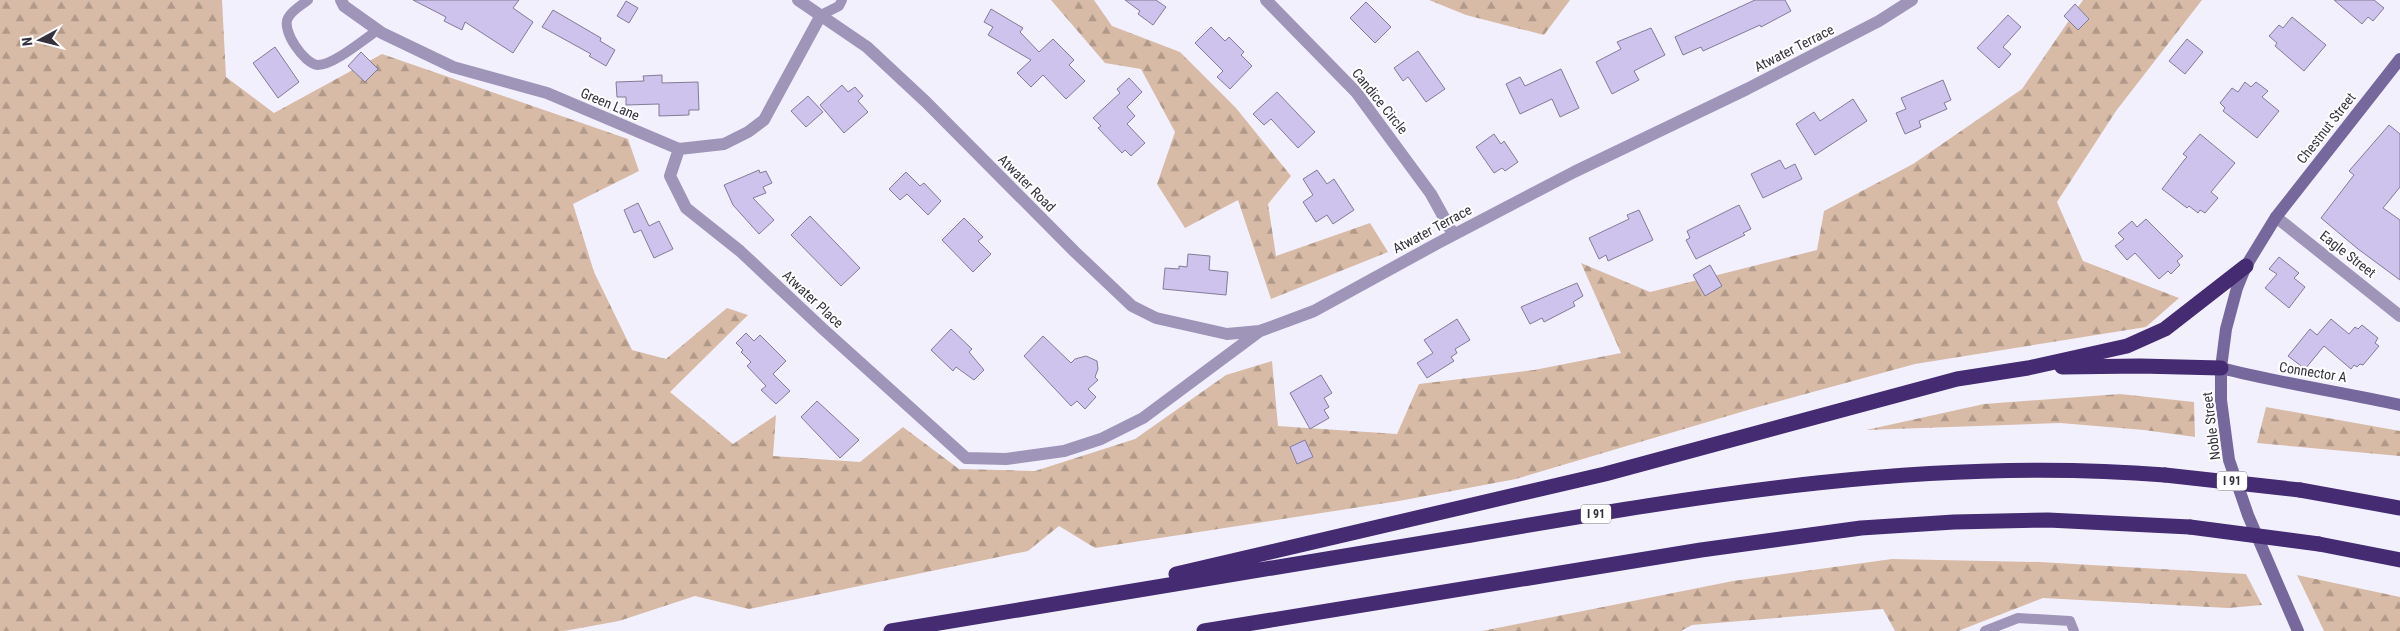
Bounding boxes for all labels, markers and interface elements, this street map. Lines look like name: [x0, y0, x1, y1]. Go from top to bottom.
north arrow: [15, 15, 65, 65]
street label: Atwater Terrace: [1752, 21, 1837, 75]
text: N: [19, 36, 36, 47]
street label: Candice Circle: [1349, 65, 1411, 137]
street label: Green Lane: [578, 84, 642, 124]
street label: Chestnut Street: [2293, 89, 2359, 167]
street label: Atwater Road: [995, 151, 1059, 215]
street label: Atwater Terrace: [1390, 201, 1475, 256]
street label: Eagle Street: [2317, 227, 2379, 281]
street label: Atwater Place: [779, 267, 847, 331]
street label: Connector A: [2278, 359, 2348, 385]
street label: Noble Street: [2199, 391, 2223, 461]
road number: I 91: [2217, 472, 2247, 491]
road number: I 91: [1581, 504, 1611, 524]

